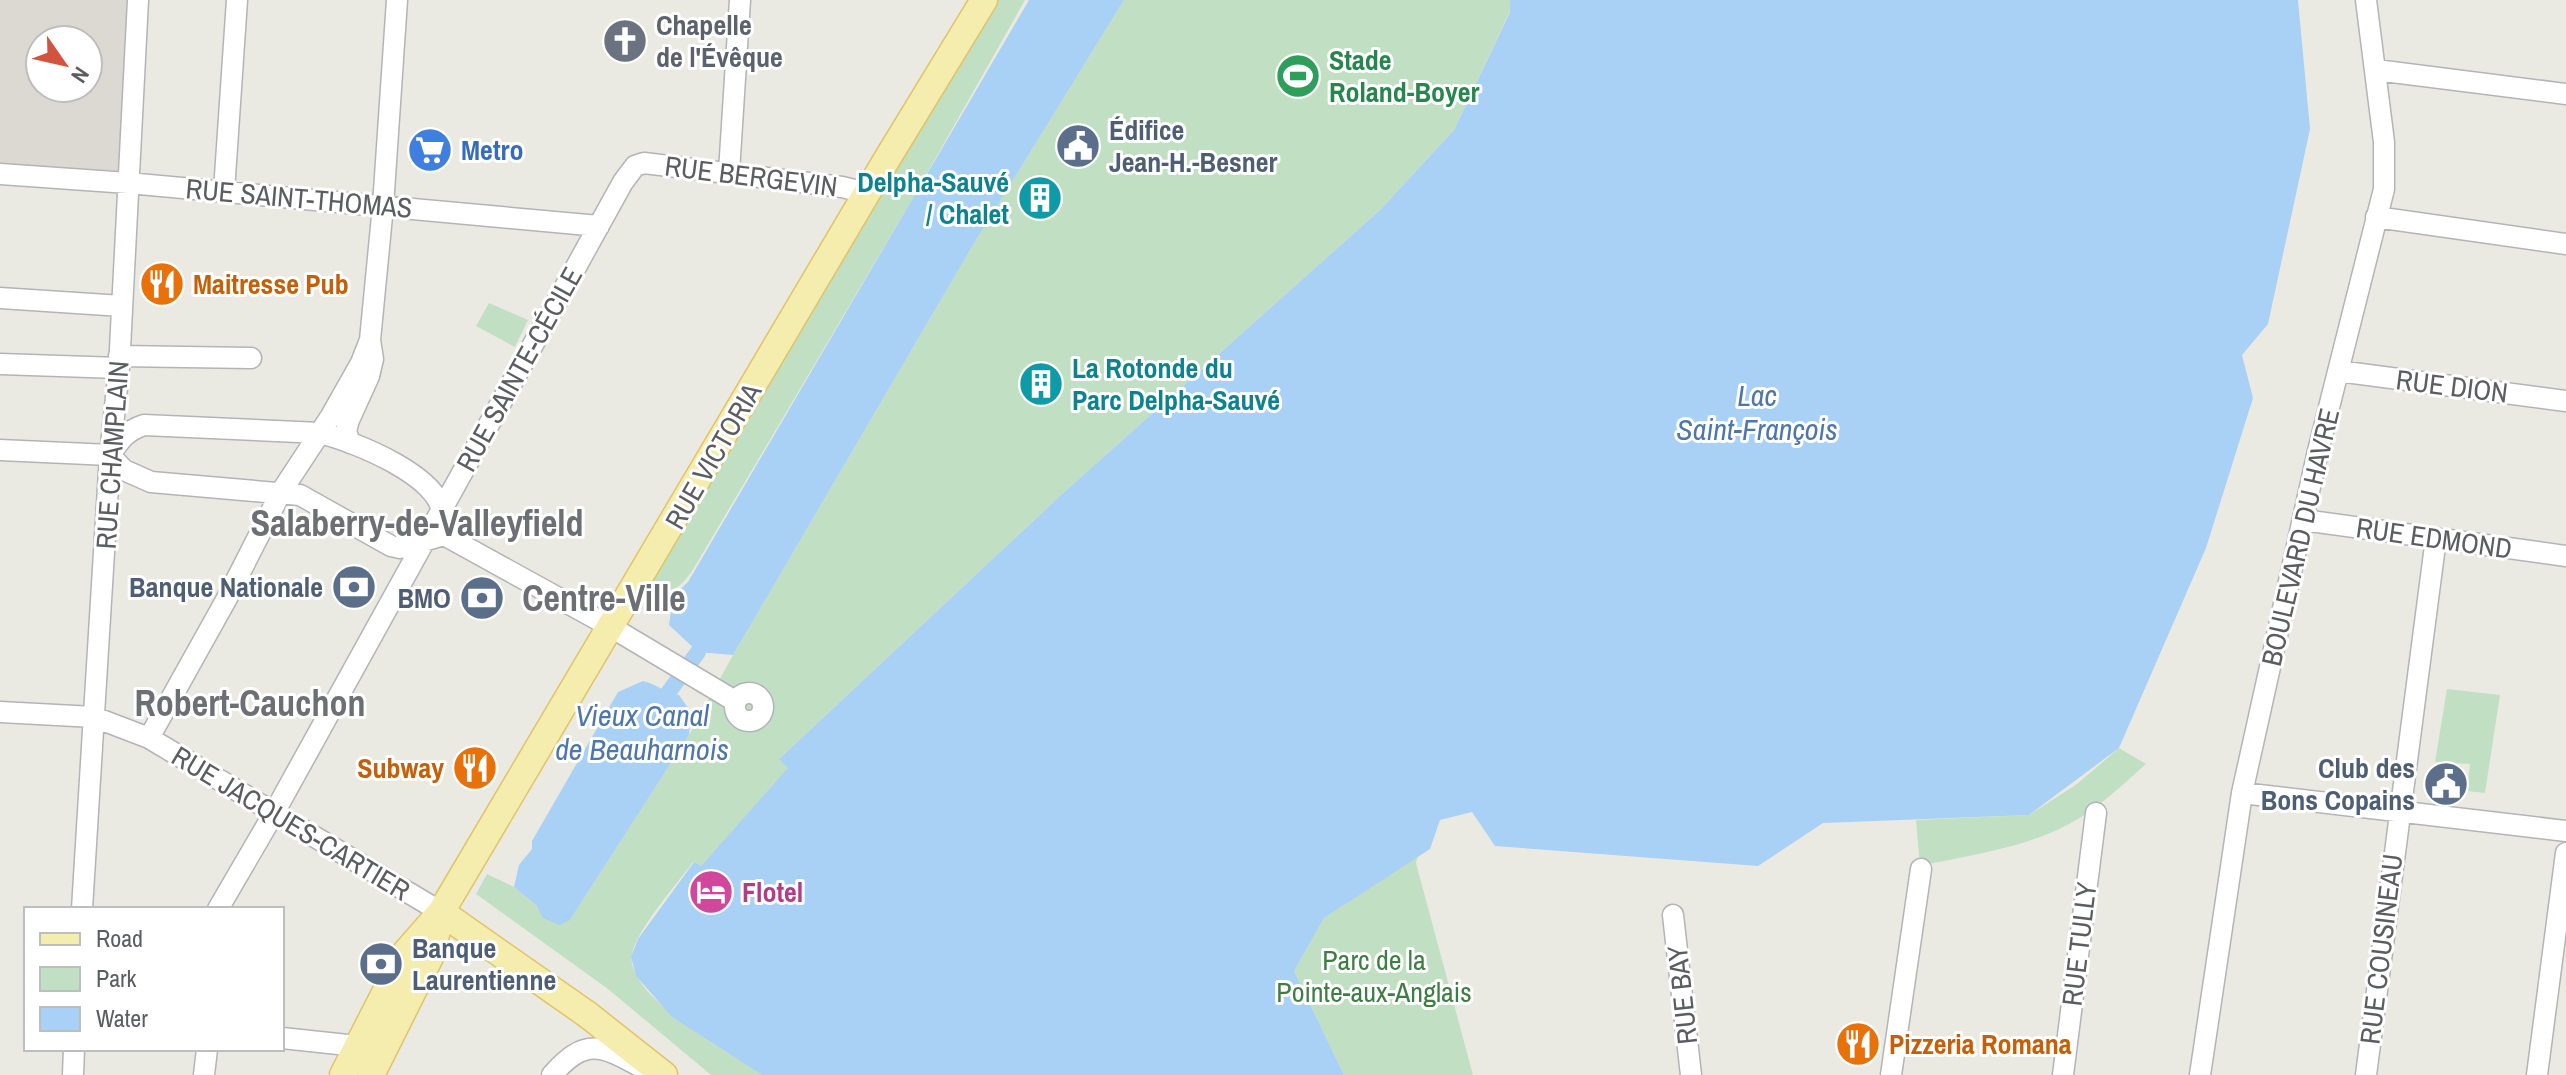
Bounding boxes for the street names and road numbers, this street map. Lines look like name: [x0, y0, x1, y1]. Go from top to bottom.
street label: RUE BERGEVIN: [663, 147, 839, 205]
street label: RUE SAINT-THOMAS: [184, 169, 414, 227]
street label: RUE SAINTE-CÉCILE: [447, 260, 591, 478]
street label: RUE CHAMPLAIN: [86, 359, 138, 551]
street label: RUE DION: [2394, 360, 2510, 412]
street label: RUE VICTORIA: [656, 375, 771, 536]
street label: BOULEVARD DU HAVRE: [2252, 404, 2348, 670]
street label: RUE EDMOND: [2354, 508, 2514, 568]
street label: RUE JACQUES-CARTIER: [165, 737, 417, 909]
street label: RUE COUSINEAU: [2350, 852, 2412, 1046]
street label: RUE TULLY: [2053, 879, 2106, 1008]
street label: RUE BAY: [1658, 943, 1706, 1046]

